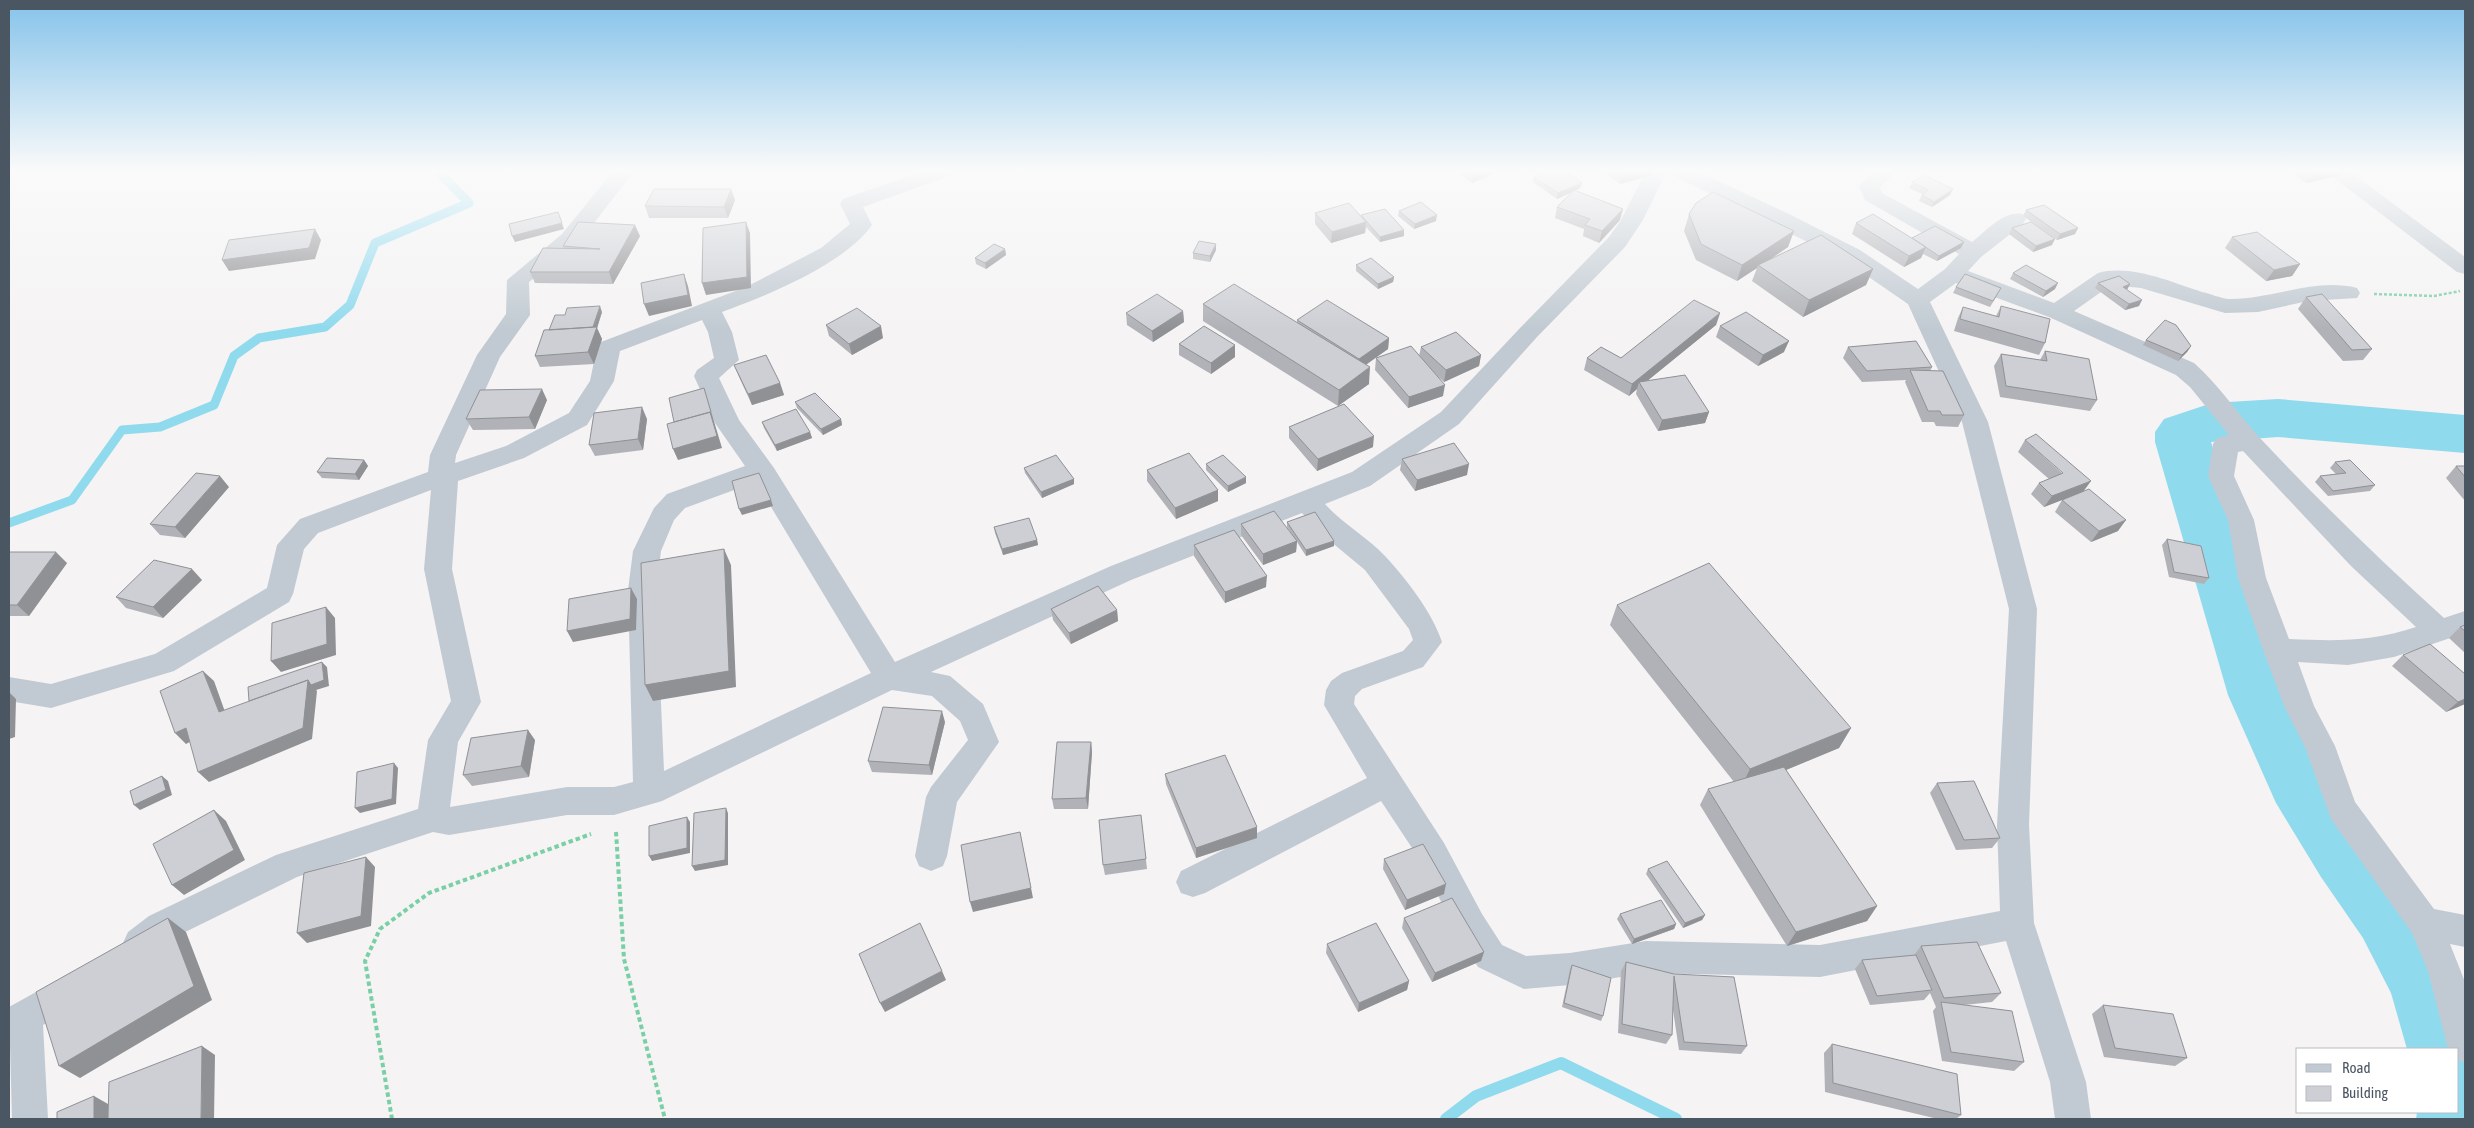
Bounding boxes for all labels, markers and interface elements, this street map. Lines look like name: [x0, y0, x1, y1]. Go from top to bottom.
legend: [2296, 1048, 2459, 1113]
text: Road: [2342, 1059, 2371, 1076]
text: Building: [2342, 1084, 2388, 1101]

